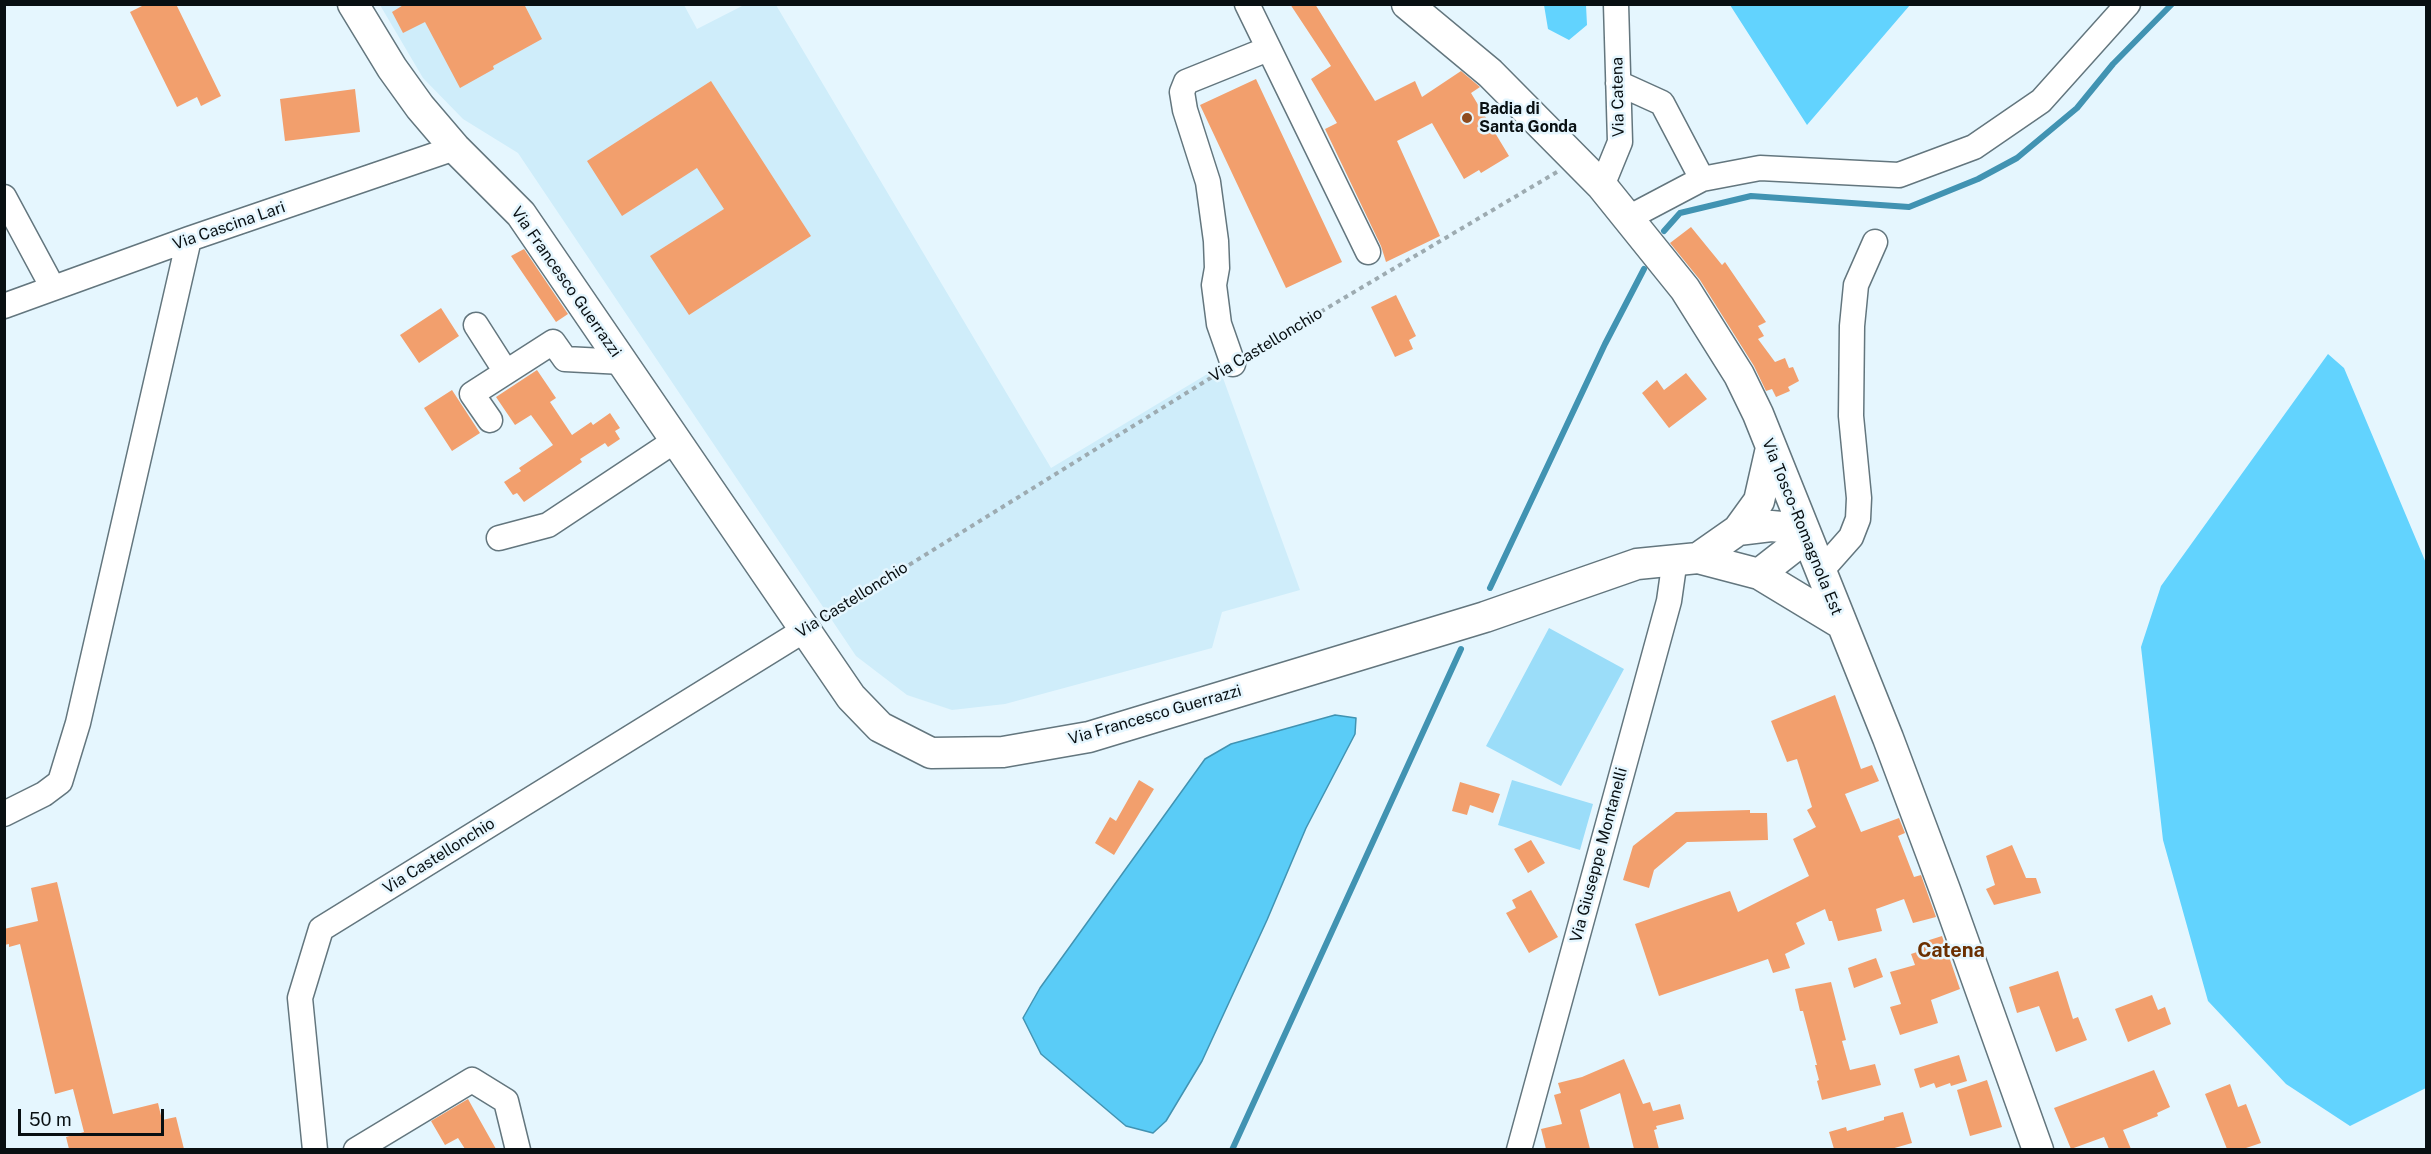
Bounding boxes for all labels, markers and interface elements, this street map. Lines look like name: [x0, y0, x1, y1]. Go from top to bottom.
street label: Via Catena: [1608, 57, 1628, 137]
place label: Badia di Santa Gonda: [1479, 99, 1577, 137]
marker: Badia di Santa Gonda: [1460, 111, 1474, 125]
street label: Via Cascina Lari: [170, 198, 288, 254]
street label: Via Francesco Guerrazzi: [507, 203, 625, 361]
street label: Via Castellonchio: [1206, 304, 1326, 386]
street label: Via Tosco-Romagnola Est: [1758, 436, 1846, 618]
street label: Via Castellonchio: [793, 558, 911, 642]
street label: Via Francesco Guerrazzi: [1066, 681, 1244, 749]
street label: Via Giuseppe Montanelli: [1566, 765, 1632, 945]
street label: Via Castellonchio: [380, 814, 498, 898]
district label: Catena: [1917, 939, 1985, 963]
scale bar: [21, 1097, 166, 1135]
text: 50 m: [29, 1109, 72, 1130]

